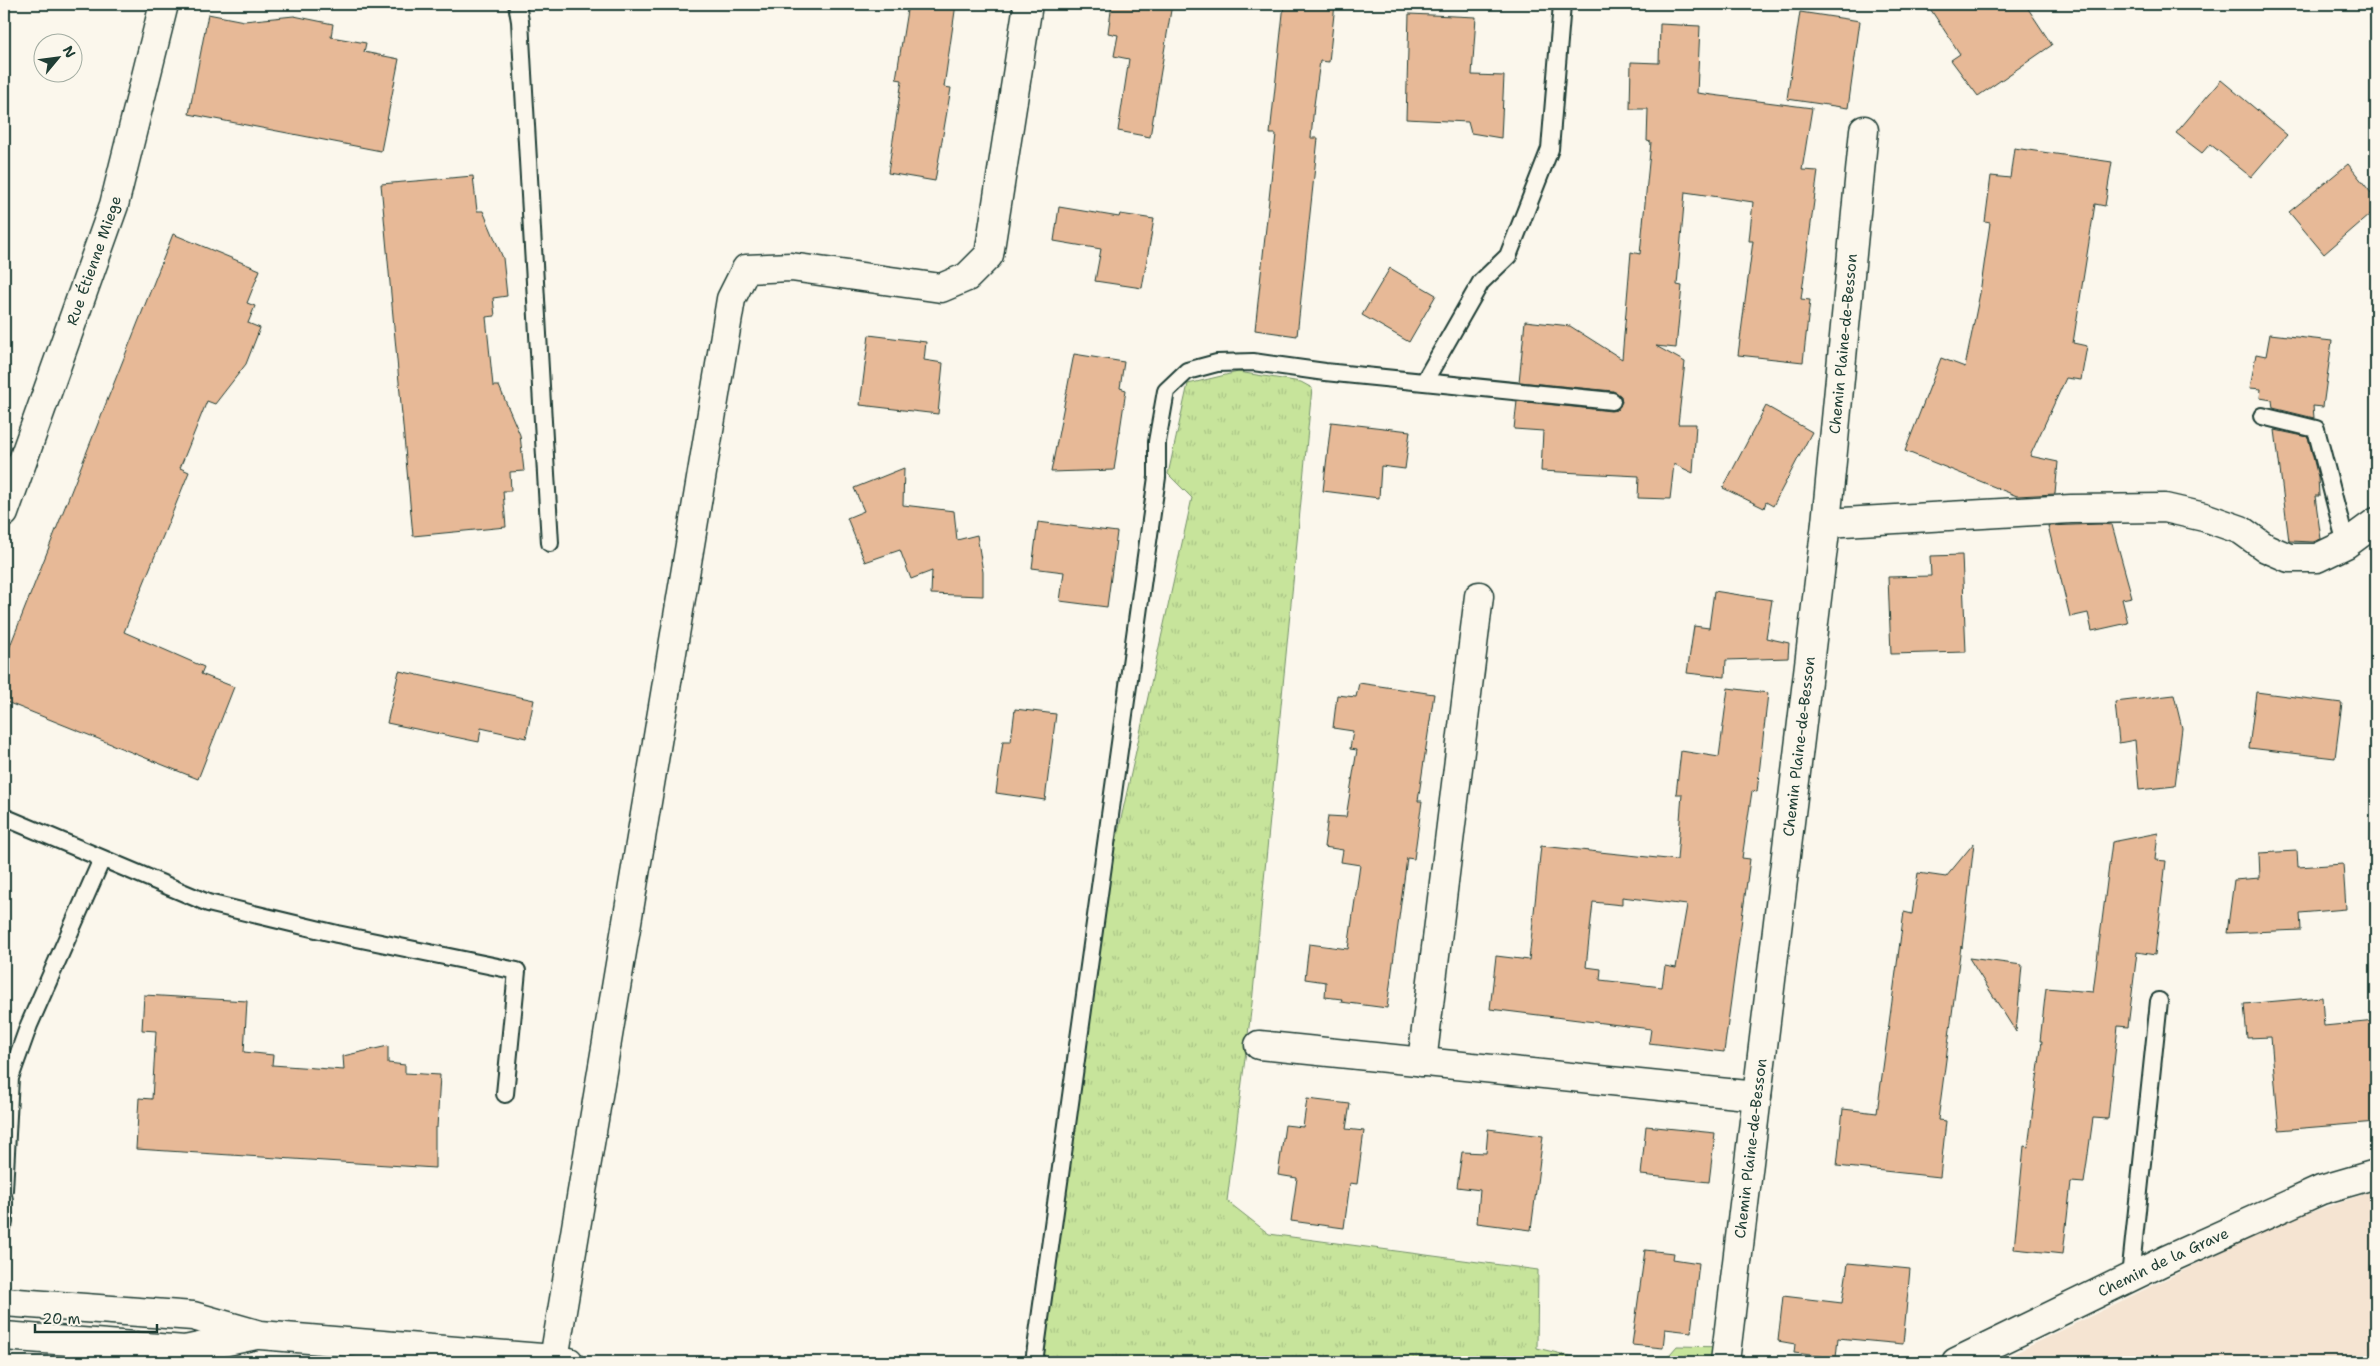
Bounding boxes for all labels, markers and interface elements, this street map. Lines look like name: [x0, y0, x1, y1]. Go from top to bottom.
north arrow: [32, 32, 82, 82]
text: N: [59, 42, 80, 61]
street label: Rue Étienne Miege: [62, 194, 126, 328]
street label: Chemin Plaine-de-Besson: [1825, 253, 1862, 435]
street label: Chemin Plaine-de-Besson: [1778, 655, 1820, 838]
street label: Chemin Plaine-de-Besson: [1730, 1057, 1771, 1240]
street label: Chemin de la Grave: [2095, 1223, 2232, 1302]
scale bar: [35, 1301, 158, 1333]
text: 20 m: [42, 1309, 81, 1329]

